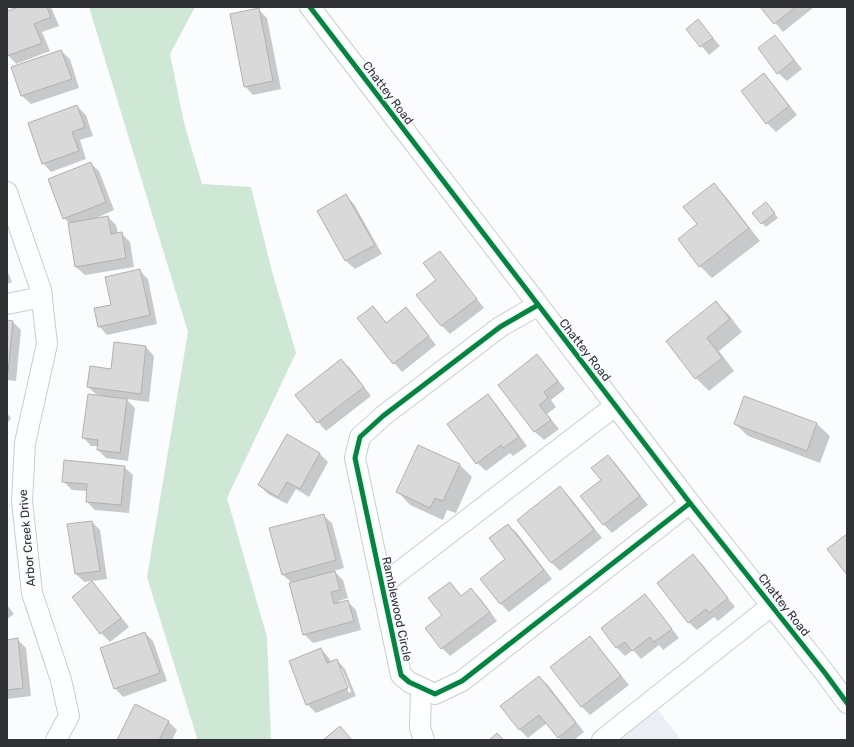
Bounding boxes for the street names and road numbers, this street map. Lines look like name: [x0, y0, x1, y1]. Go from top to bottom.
street label: Chattey Road: [360, 59, 416, 127]
street label: Chattey Road: [556, 316, 614, 384]
street label: Arbor Creek Drive: [16, 488, 38, 587]
street label: Ramblewood Circle: [379, 555, 415, 663]
street label: Chattey Road: [755, 571, 813, 639]

